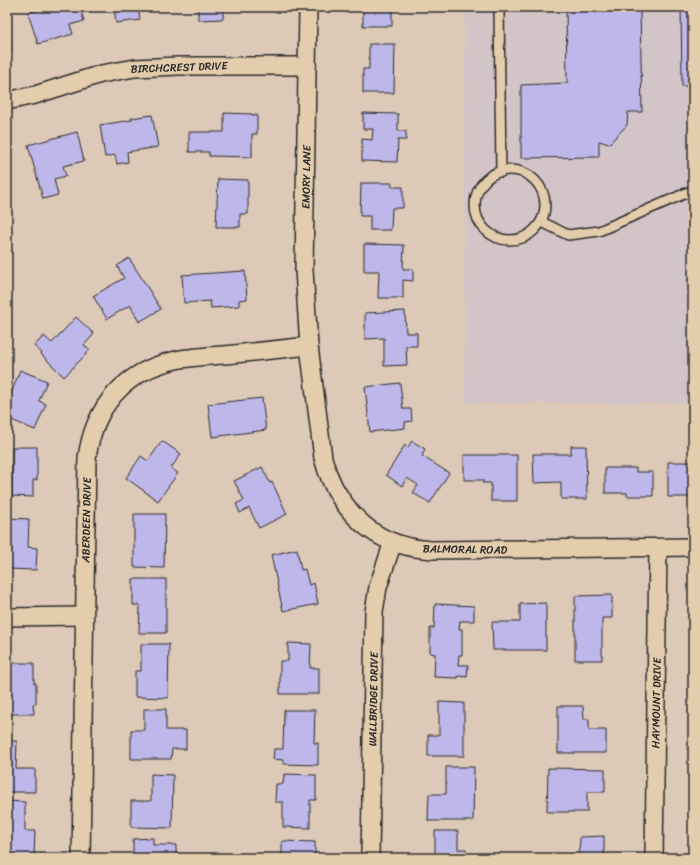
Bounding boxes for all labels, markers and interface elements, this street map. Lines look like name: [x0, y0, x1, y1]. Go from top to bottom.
street label: BIRCHCREST DRIVE: [130, 56, 229, 79]
street label: EMORY LANE: [296, 144, 317, 209]
street label: ABERDEEN DRIVE: [76, 476, 97, 564]
street label: BALMORAL ROAD: [423, 539, 508, 560]
street label: WALLBRIDGE DRIVE: [363, 651, 384, 746]
street label: HAYMOUNT DRIVE: [646, 657, 667, 749]

